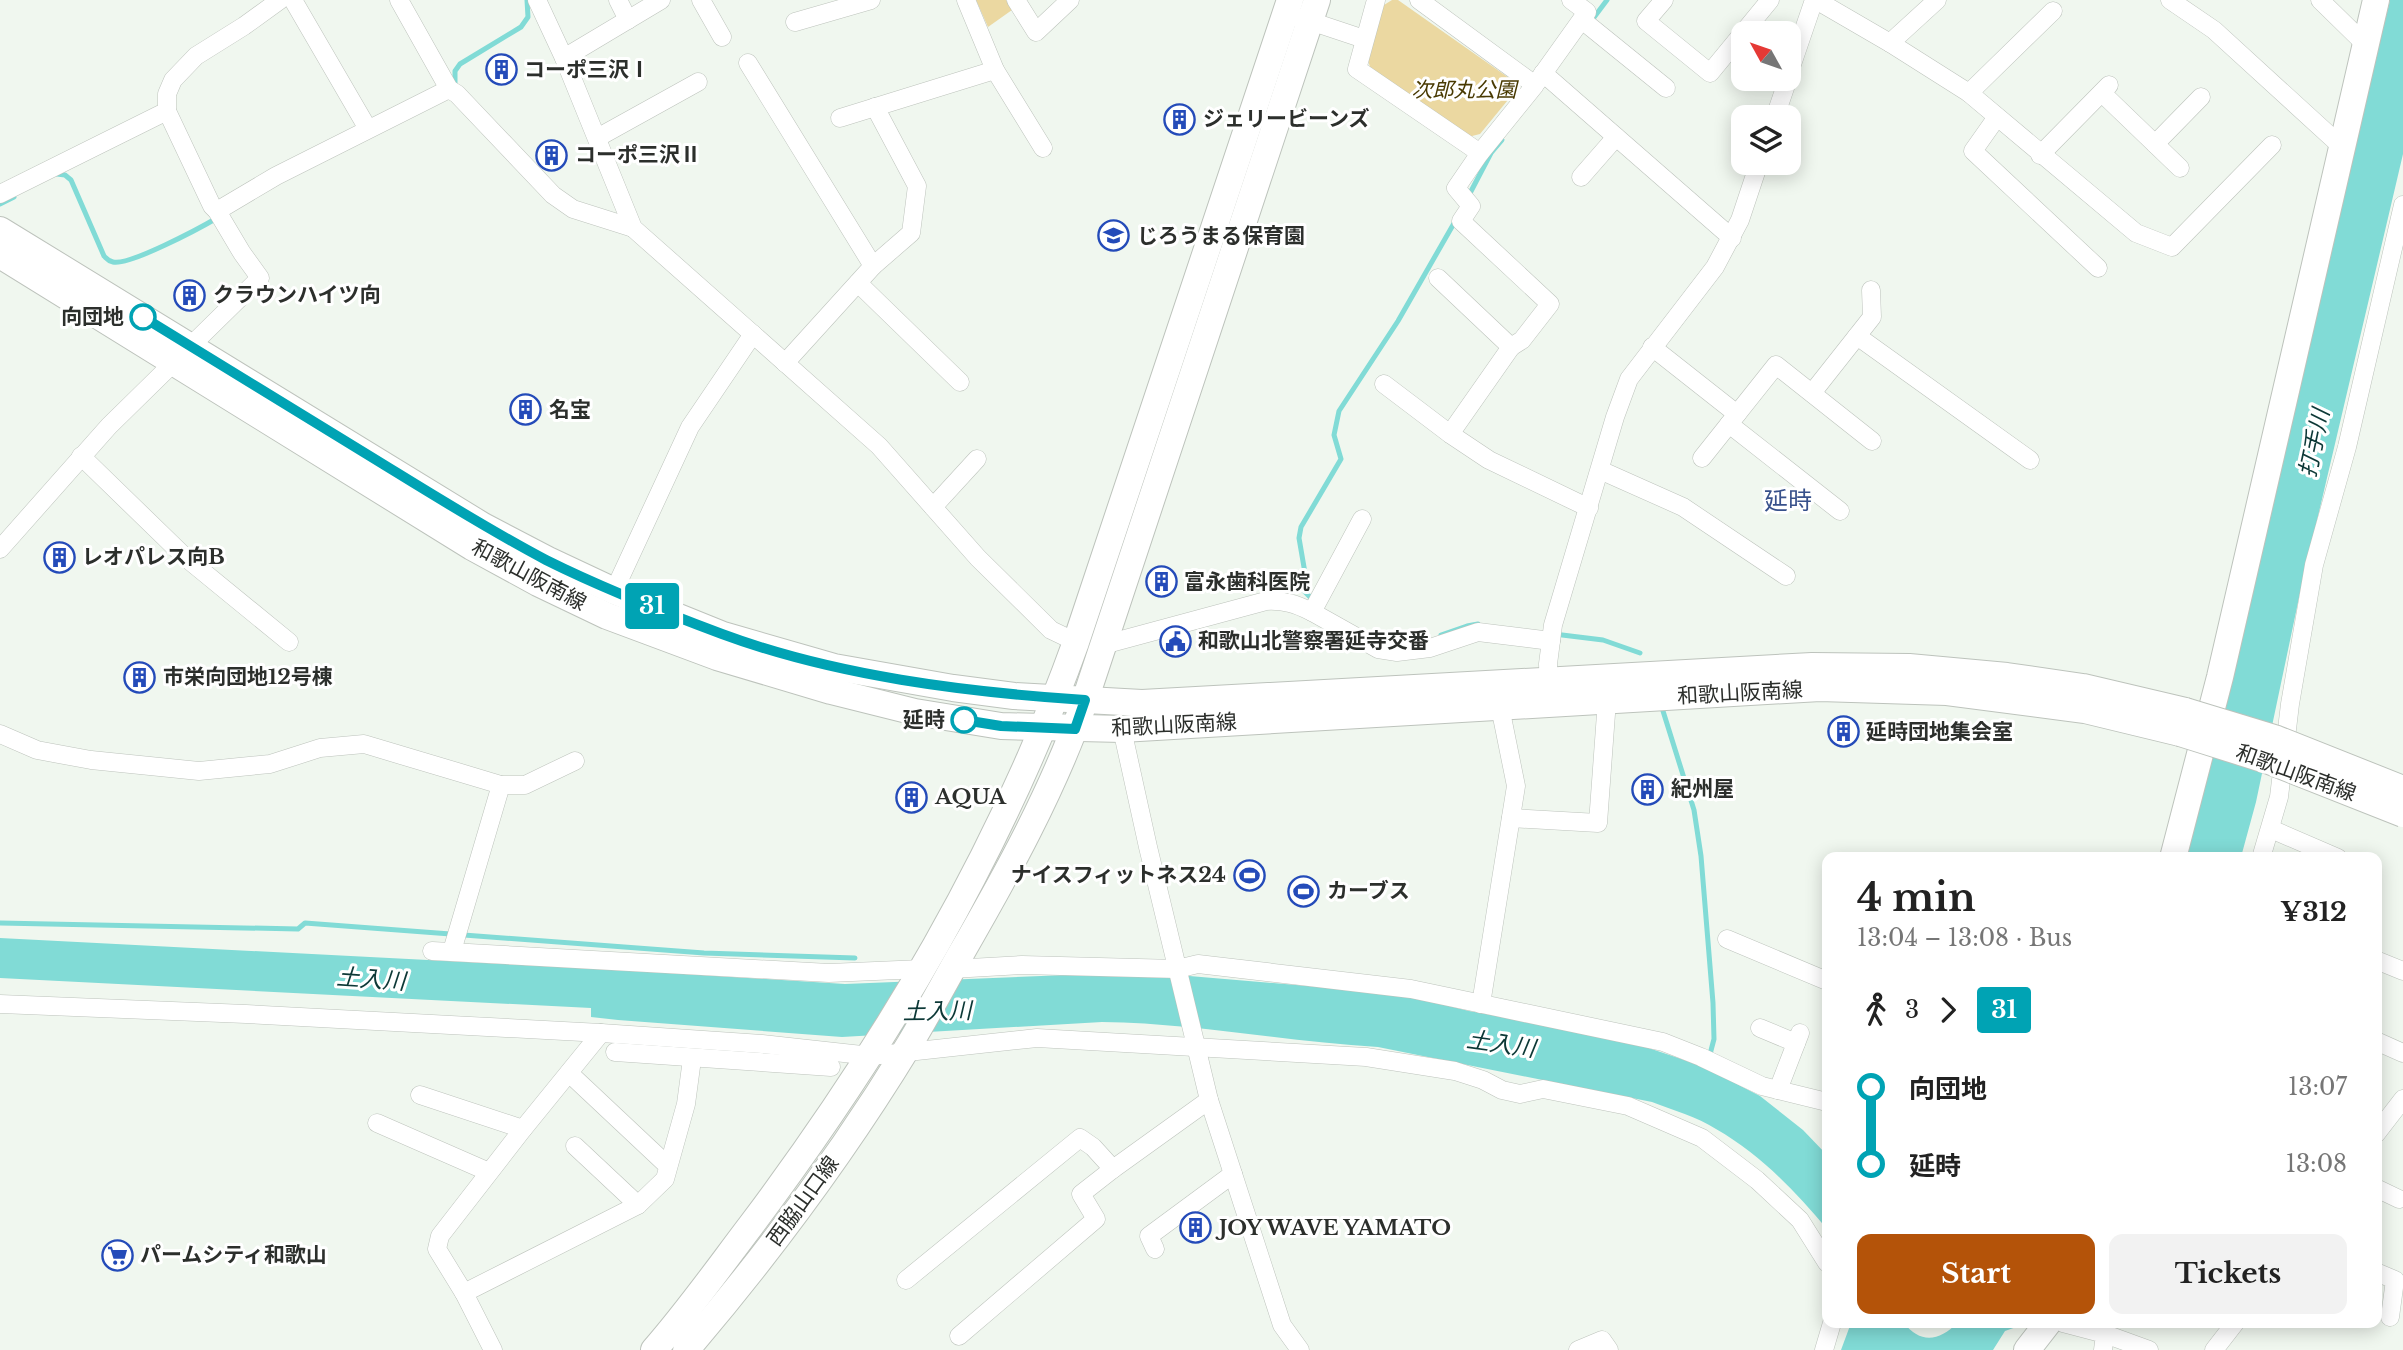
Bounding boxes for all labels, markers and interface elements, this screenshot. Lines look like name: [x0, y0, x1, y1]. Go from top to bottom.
north arrow: [1731, 21, 1801, 91]
map controls: [1731, 21, 1801, 175]
building icon: コーポ三沢Ⅰ: [484, 53, 518, 87]
place label: コーポ三沢Ⅰ: [524, 57, 650, 83]
park label: 次郎丸公園: [1412, 77, 1519, 103]
building icon: ジェリービーンズ: [1163, 102, 1197, 136]
button: layers: [1731, 105, 1801, 175]
place label: ジェリービーンズ: [1203, 106, 1370, 132]
building icon: コーポ三沢Ⅱ: [535, 138, 569, 172]
place label: コーポ三沢Ⅱ: [575, 142, 701, 168]
school or university icon: じろうまる保育園: [1097, 219, 1131, 253]
place label: じろうまる保育園: [1137, 223, 1305, 249]
building icon: クラウンハイツ向: [173, 278, 207, 312]
place label: クラウンハイツ向: [213, 282, 381, 308]
place label: 向団地: [61, 304, 124, 330]
marker: 向団地: [130, 304, 156, 330]
building icon: 名宝: [509, 393, 543, 427]
place label: 名宝: [549, 397, 591, 423]
water label: 打手川: [2293, 403, 2335, 480]
district label: 延時: [1764, 486, 1812, 515]
street label: 和歌山阪南線: [467, 534, 591, 616]
building icon: レオパレス向B: [42, 540, 76, 574]
place label: レオパレス向B: [82, 544, 225, 570]
building icon: 富永歯科医院: [1144, 565, 1178, 599]
place label: 富永歯科医院: [1184, 569, 1310, 595]
line badge: 31: [620, 583, 684, 629]
text: 31: [639, 591, 665, 620]
public building icon: 和歌山北警察署延寺交番: [1158, 624, 1192, 658]
place label: 和歌山北警察署延寺交番: [1198, 628, 1429, 654]
building icon: 市栄向団地12号棟: [123, 660, 157, 694]
place label: 市栄向団地12号棟: [163, 664, 333, 690]
street label: 和歌山阪南線: [1676, 677, 1804, 709]
place label: 延時: [903, 707, 945, 733]
marker: 延時: [951, 707, 977, 733]
street label: 和歌山阪南線: [1110, 709, 1238, 741]
building icon: 延時団地集会室: [1826, 715, 1860, 749]
place label: 延時団地集会室: [1866, 719, 2013, 745]
street label: 和歌山阪南線: [2232, 739, 2360, 807]
building icon: 紀州屋: [1631, 772, 1665, 806]
place label: 紀州屋: [1671, 776, 1734, 802]
building icon: AQUA: [895, 780, 929, 814]
place label: AQUA: [934, 784, 1007, 810]
sports icon: ナイスフィットネス24: [1232, 858, 1266, 892]
place label: ナイスフィットネス24: [1010, 862, 1226, 888]
sports icon: カーブス: [1287, 874, 1321, 908]
text: 4 min: [1857, 874, 1976, 921]
place label: カーブス: [1327, 878, 1410, 904]
text: ¥312: [2280, 896, 2347, 928]
text: 13:04 – 13:08 · Bus: [1857, 924, 2072, 952]
water label: 土入川: [336, 963, 409, 996]
icon: walk: [1857, 991, 1895, 1029]
icon: forward: [1929, 991, 1967, 1029]
text: 31: [1991, 995, 2017, 1024]
water label: 土入川: [902, 996, 975, 1026]
text: 3: [1905, 996, 1919, 1024]
water label: 土入川: [1465, 1025, 1540, 1063]
text: 向団地: [1909, 1073, 1987, 1105]
text: 13:07: [2288, 1073, 2347, 1101]
text: 延時: [1909, 1150, 1961, 1182]
text: 13:08: [2286, 1150, 2347, 1178]
street label: 西脇山口線: [762, 1151, 844, 1251]
building icon: JOY WAVE YAMATO: [1179, 1211, 1213, 1245]
place label: JOY WAVE YAMATO: [1215, 1215, 1451, 1241]
button: Start: [1857, 1234, 2095, 1314]
button: Tickets: [2109, 1234, 2347, 1314]
supermarket icon: パームシティ和歌山: [100, 1238, 134, 1272]
place label: パームシティ和歌山: [140, 1242, 327, 1268]

